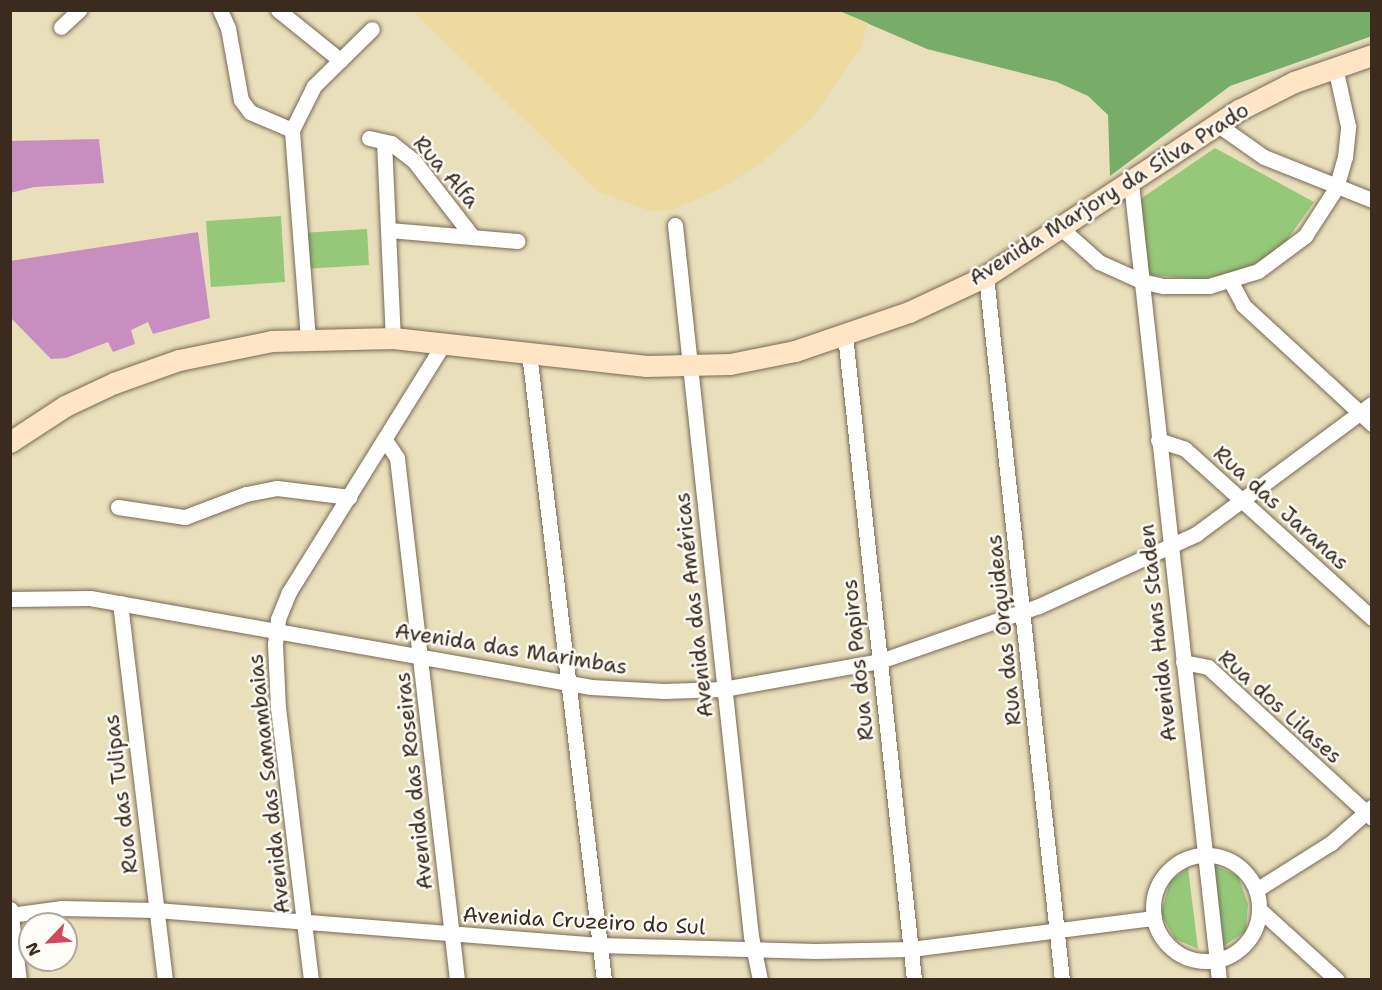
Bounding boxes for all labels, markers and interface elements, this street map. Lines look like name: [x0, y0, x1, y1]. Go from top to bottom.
street label: Avenida Marjory da Silva Prado: [964, 97, 1254, 291]
street label: Rua Alfa: [408, 131, 484, 213]
street label: Rua das Jaranas: [1208, 441, 1354, 575]
street label: Avenida das Américas: [670, 491, 718, 719]
street label: Avenida Hans Staden: [1134, 523, 1182, 743]
street label: Rua das Orquideas: [981, 533, 1027, 727]
street label: Rua dos Papiros: [837, 578, 879, 742]
street label: Avenida das Marimbas: [393, 618, 629, 680]
street label: Rua dos Lilases: [1213, 645, 1347, 769]
street label: Avenida das Samambaias: [243, 653, 295, 915]
street label: Avenida das Roseiras: [390, 671, 438, 891]
street label: Rua das Tulipas: [99, 713, 143, 875]
street label: Avenida Cruzeiro do Sul: [462, 902, 706, 940]
north arrow: [18, 912, 78, 972]
text: N: [21, 939, 45, 959]

